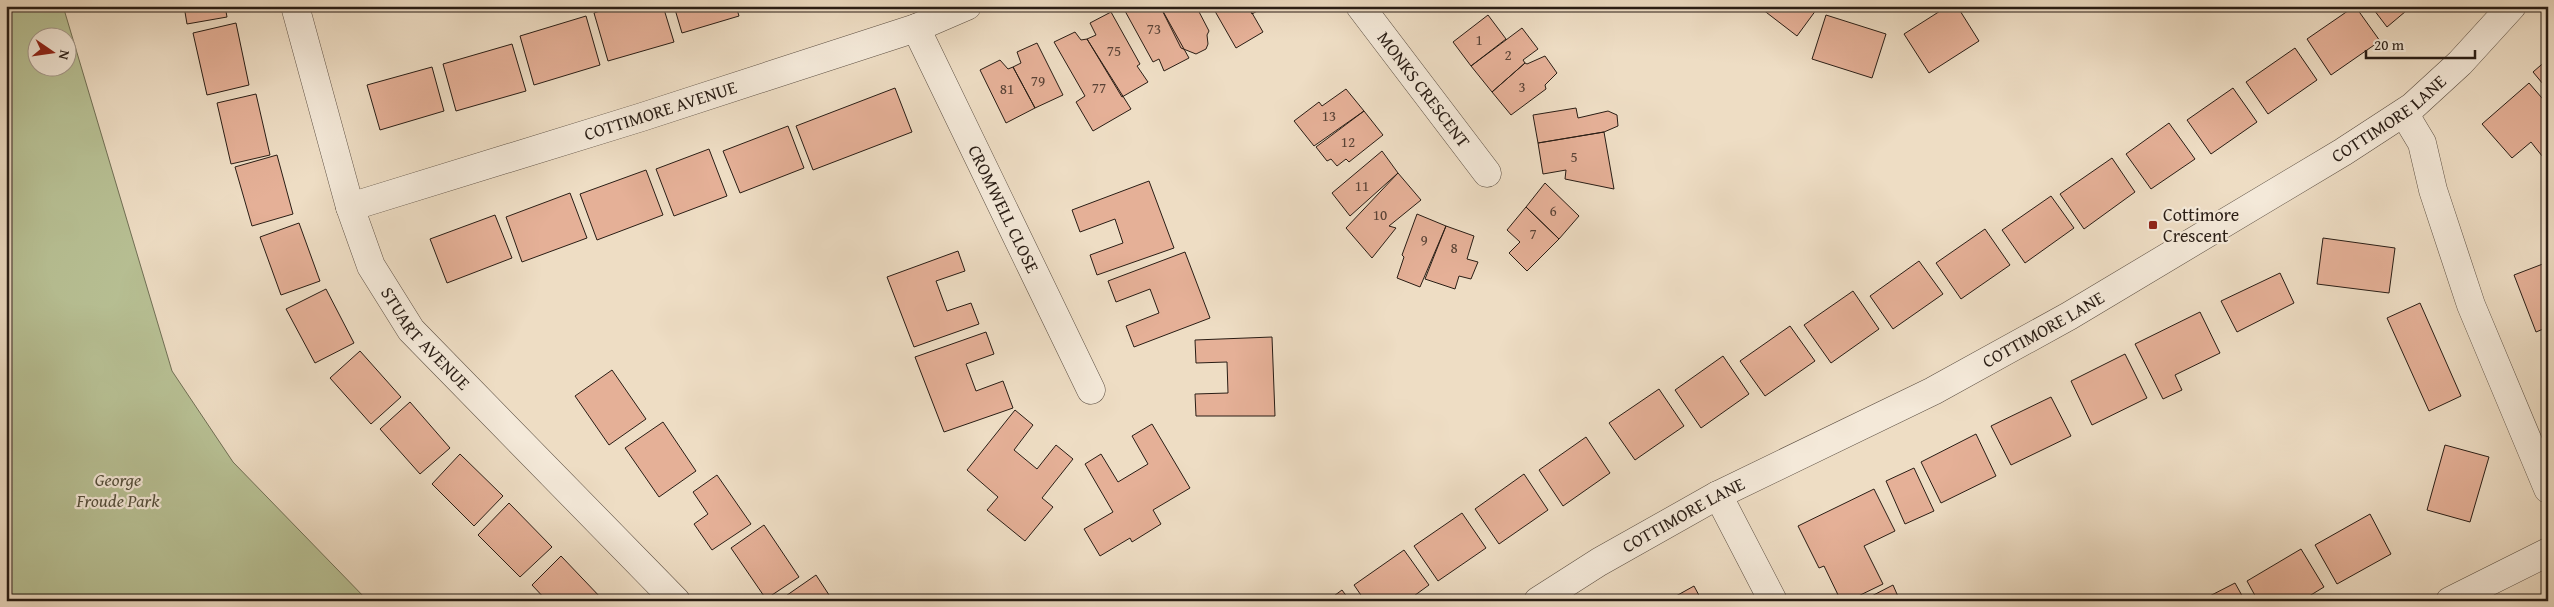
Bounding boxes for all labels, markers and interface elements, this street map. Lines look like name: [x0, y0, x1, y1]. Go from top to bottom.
house number: 73: [1147, 18, 1161, 39]
street label: MONKS CRESCENT: [1371, 25, 1477, 153]
north arrow: [28, 28, 78, 78]
scale bar: [2366, 28, 2475, 60]
house number: 1: [1475, 29, 1483, 50]
text: 20 m: [2374, 34, 2405, 55]
house number: 75: [1107, 40, 1121, 61]
house number: 2: [1504, 44, 1512, 65]
text: N: [54, 48, 75, 62]
street label: COTTIMORE LANE: [2326, 68, 2452, 169]
house number: 79: [1031, 70, 1045, 91]
street label: COTTIMORE AVENUE: [581, 73, 740, 147]
house number: 3: [1518, 76, 1526, 97]
house number: 77: [1092, 77, 1106, 98]
house number: 81: [1000, 78, 1014, 99]
house number: 13: [1322, 105, 1336, 126]
house number: 12: [1341, 131, 1355, 152]
street label: CROMWELL CLOSE: [961, 140, 1046, 277]
house number: 5: [1570, 146, 1578, 167]
house number: 11: [1355, 175, 1369, 196]
house number: 6: [1549, 200, 1557, 221]
place label: Cottimore Crescent: [2163, 201, 2239, 249]
house number: 10: [1373, 204, 1387, 225]
marker: Cottimore Crescent: [2147, 219, 2159, 231]
house number: 7: [1529, 223, 1537, 244]
house number: 9: [1420, 229, 1428, 250]
house number: 8: [1450, 237, 1458, 258]
street label: STUART AVENUE: [374, 281, 477, 396]
street label: COTTIMORE LANE: [1977, 284, 2109, 374]
park label: George Froude Park: [76, 466, 160, 514]
street label: COTTIMORE LANE: [1617, 470, 1749, 559]

